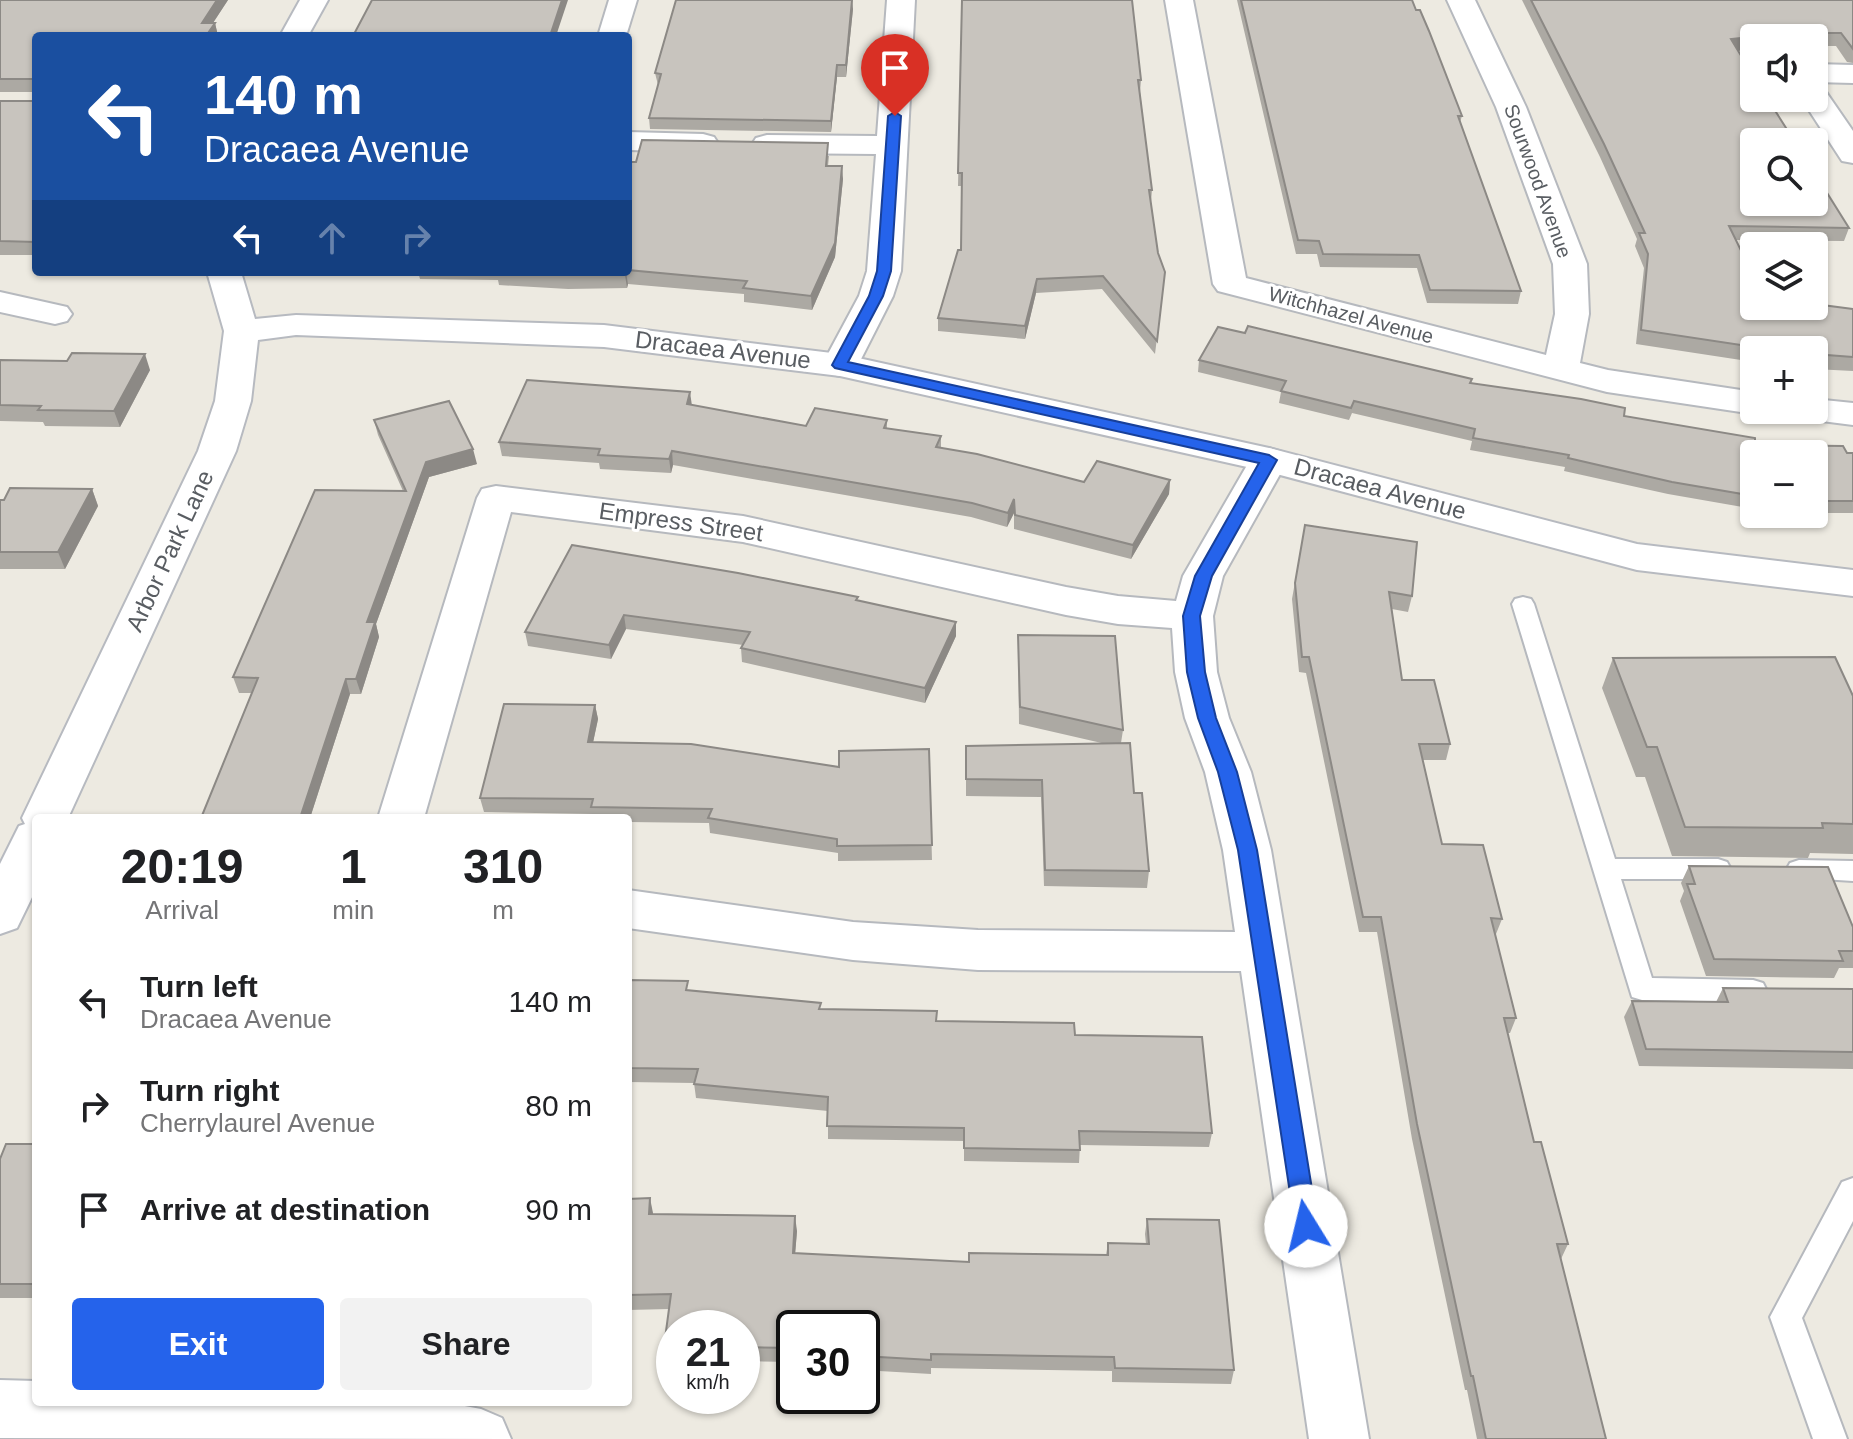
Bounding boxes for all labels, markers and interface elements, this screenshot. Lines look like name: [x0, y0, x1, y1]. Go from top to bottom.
map controls: [1740, 24, 1828, 528]
button: sound: [1740, 24, 1828, 112]
pin: [861, 34, 929, 116]
icon: arrive: [873, 46, 917, 90]
text: 140 m: [204, 63, 363, 126]
icon: left: [72, 64, 176, 168]
street label: Sourwood Avenue: [1500, 101, 1576, 261]
button: search: [1740, 128, 1828, 216]
text: Dracaea Avenue: [204, 129, 470, 170]
icon: left: [226, 216, 270, 260]
icon: ahead: [310, 216, 354, 260]
icon: right: [394, 216, 438, 260]
button: layers: [1740, 232, 1828, 320]
street label: Witchhazel Avenue: [1266, 282, 1436, 348]
street label: Dracaea Avenue: [634, 325, 813, 374]
button: +: [1740, 336, 1828, 424]
button: −: [1740, 440, 1828, 528]
street label: Dracaea Avenue: [1291, 453, 1469, 524]
street label: Arbor Park Lane: [120, 466, 219, 636]
street label: Empress Street: [597, 497, 765, 546]
text: 20:19: [121, 840, 244, 893]
text: 1: [340, 840, 367, 893]
text: 310: [463, 840, 543, 893]
text: Arrival: [145, 895, 219, 925]
text: min: [332, 895, 374, 925]
text: m: [492, 895, 514, 925]
text: Turn left: [140, 970, 258, 1003]
icon: left: [72, 980, 116, 1024]
text: 140 m: [509, 985, 592, 1018]
text: Dracaea Avenue: [140, 1004, 332, 1034]
text: Turn right: [140, 1074, 279, 1107]
icon: right: [72, 1084, 116, 1128]
text: 80 m: [525, 1089, 592, 1122]
text: Cherrylaurel Avenue: [140, 1108, 375, 1138]
position arrow: [1264, 1184, 1348, 1268]
icon: arrive: [72, 1188, 116, 1232]
text: Arrive at destination: [140, 1193, 430, 1226]
text: 90 m: [525, 1193, 592, 1226]
button: Exit: [72, 1298, 324, 1390]
button: Share: [340, 1298, 592, 1390]
speed limit sign: 30: [776, 1310, 880, 1414]
text: 21: [686, 1330, 730, 1374]
text: km/h: [686, 1371, 730, 1393]

